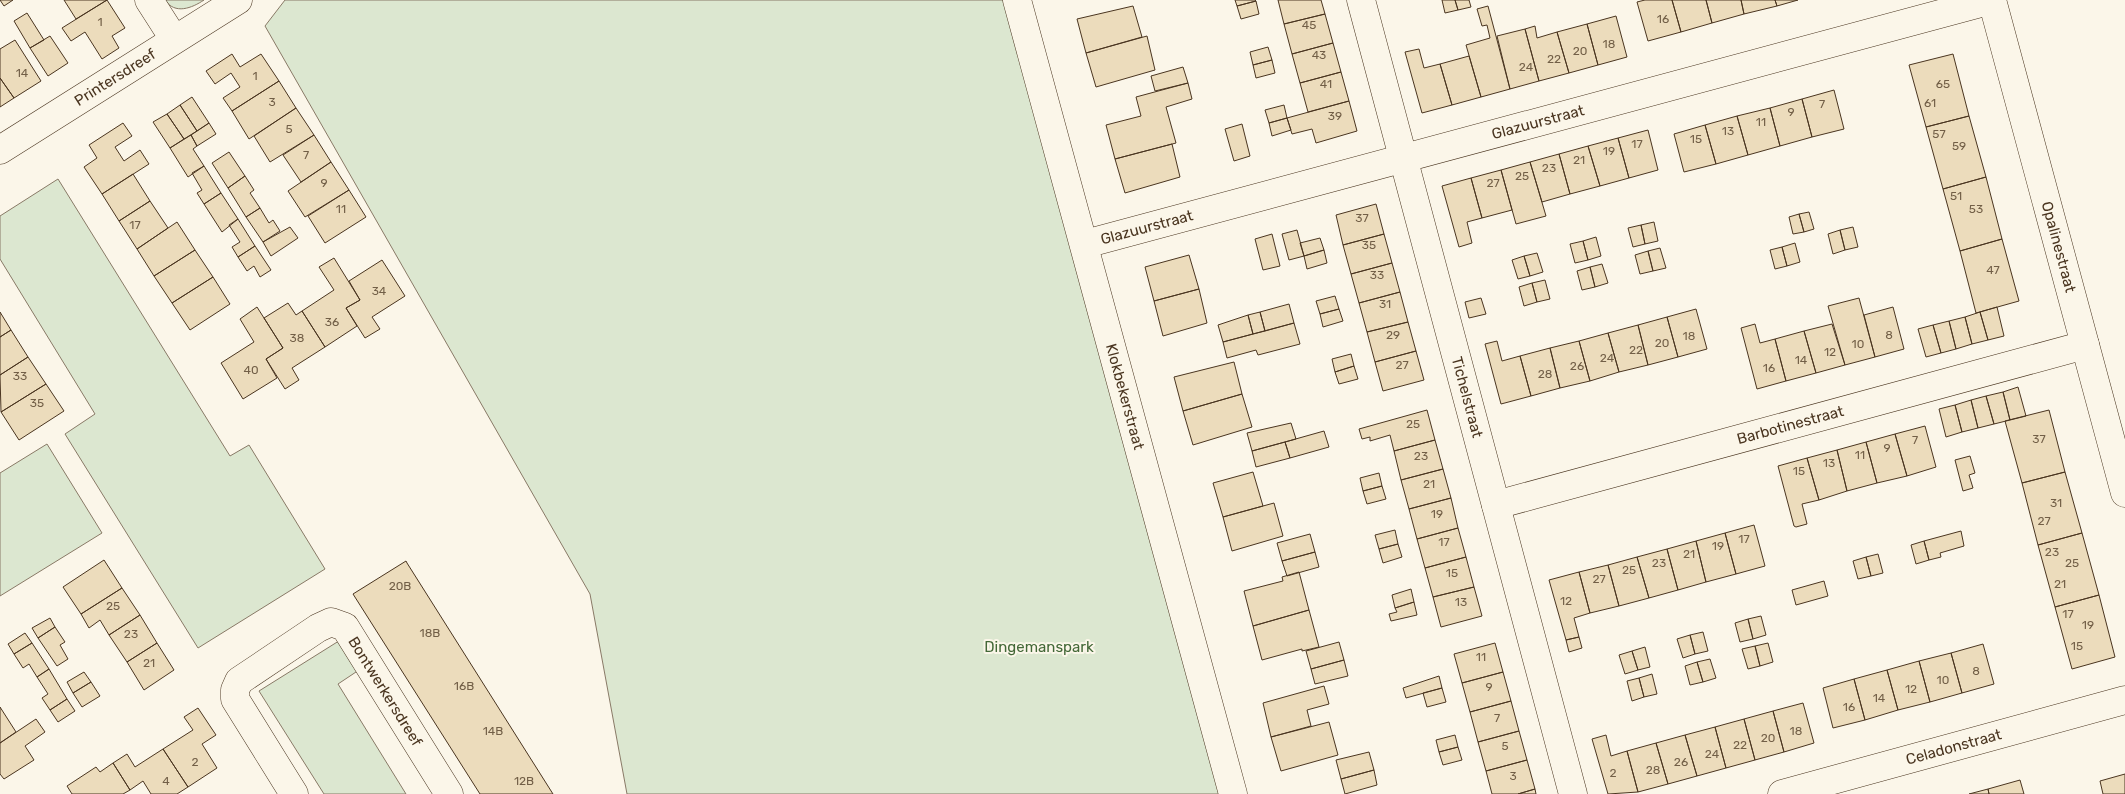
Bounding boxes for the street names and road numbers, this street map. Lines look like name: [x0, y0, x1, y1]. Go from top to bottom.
street label: Printersdreef: [71, 45, 159, 110]
street label: Glazuurstraat: [1490, 101, 1586, 143]
street label: Opalinestraat: [2038, 199, 2080, 295]
street label: Glazuurstraat: [1099, 206, 1195, 248]
street label: Klokbekerstraat: [1102, 341, 1148, 452]
street label: Tichelstraat: [1448, 355, 1486, 440]
street label: Barbotinestraat: [1735, 402, 1846, 448]
street label: Bontwerkersdreef: [344, 633, 426, 750]
street label: Celadonstraat: [1904, 725, 2004, 769]

